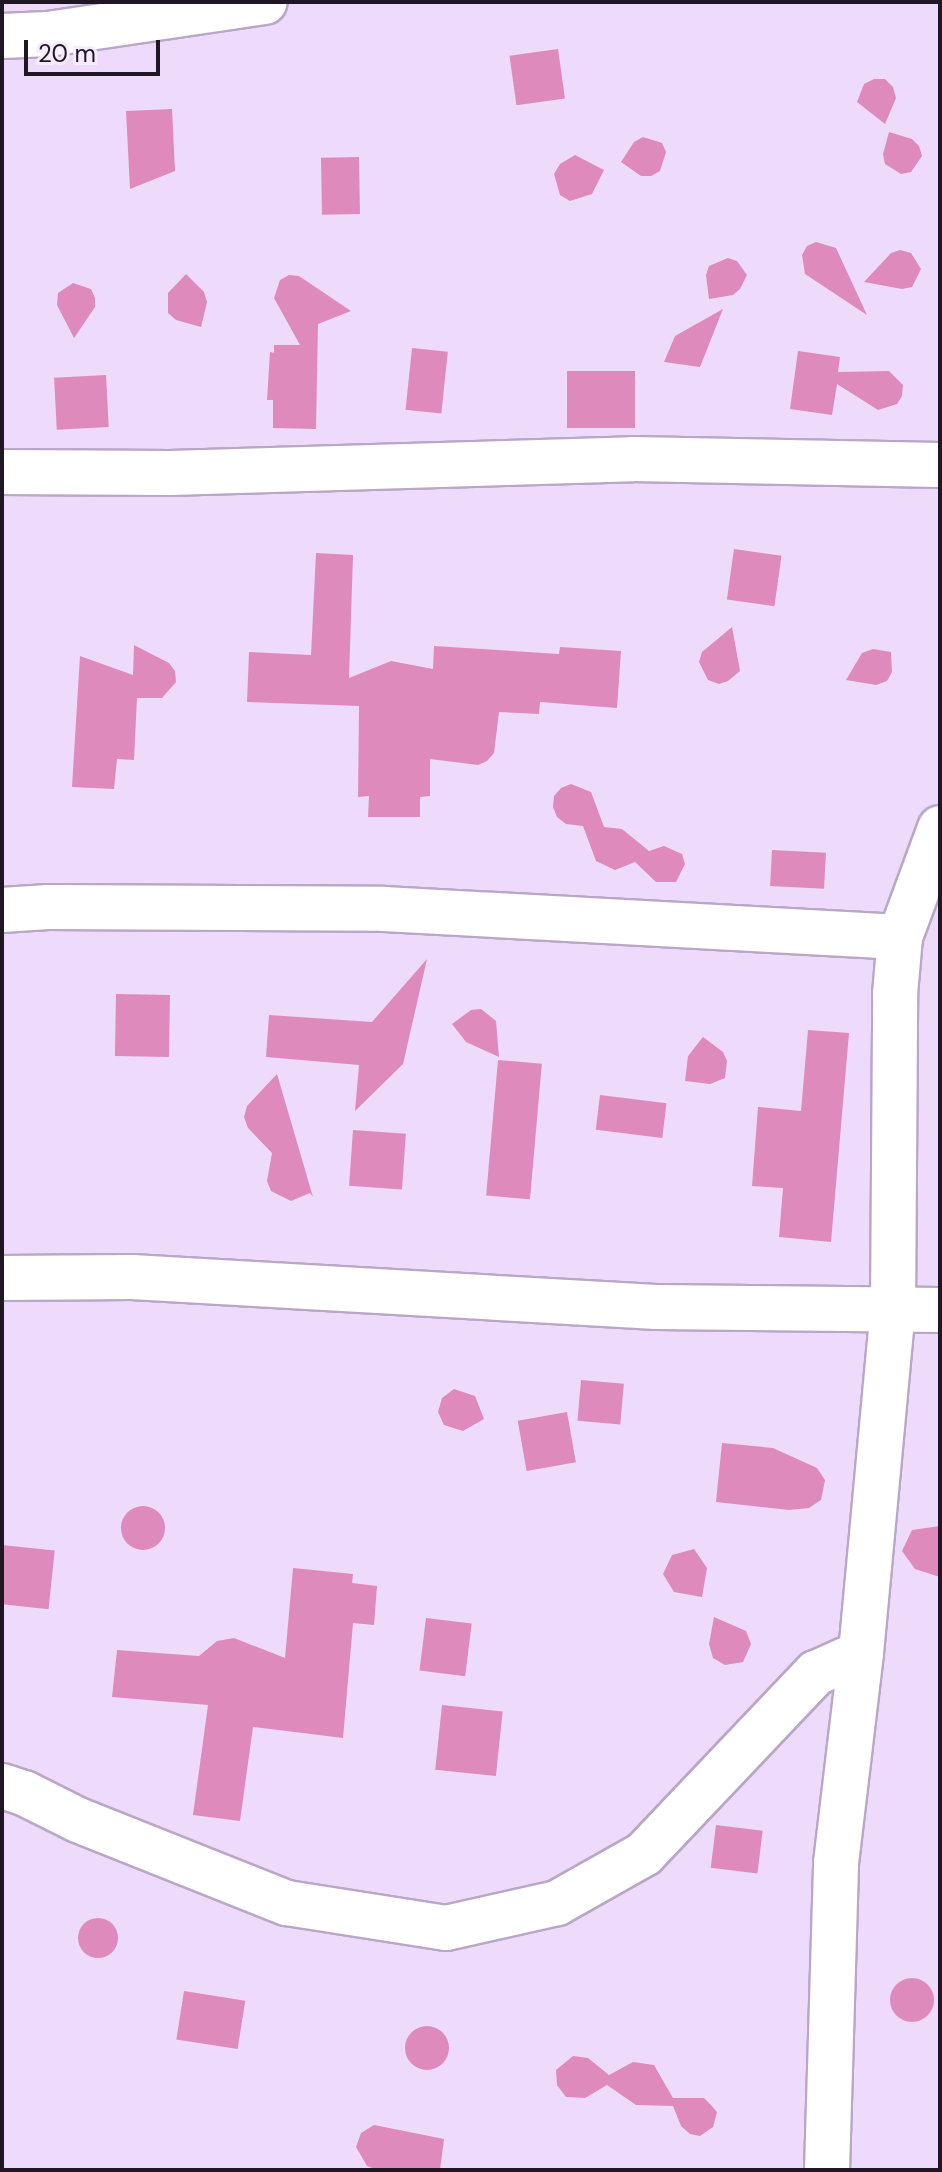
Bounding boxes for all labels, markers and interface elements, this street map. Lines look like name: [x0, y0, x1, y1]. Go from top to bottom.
scale bar: [28, 24, 164, 74]
text: 20 m: [38, 38, 96, 69]

